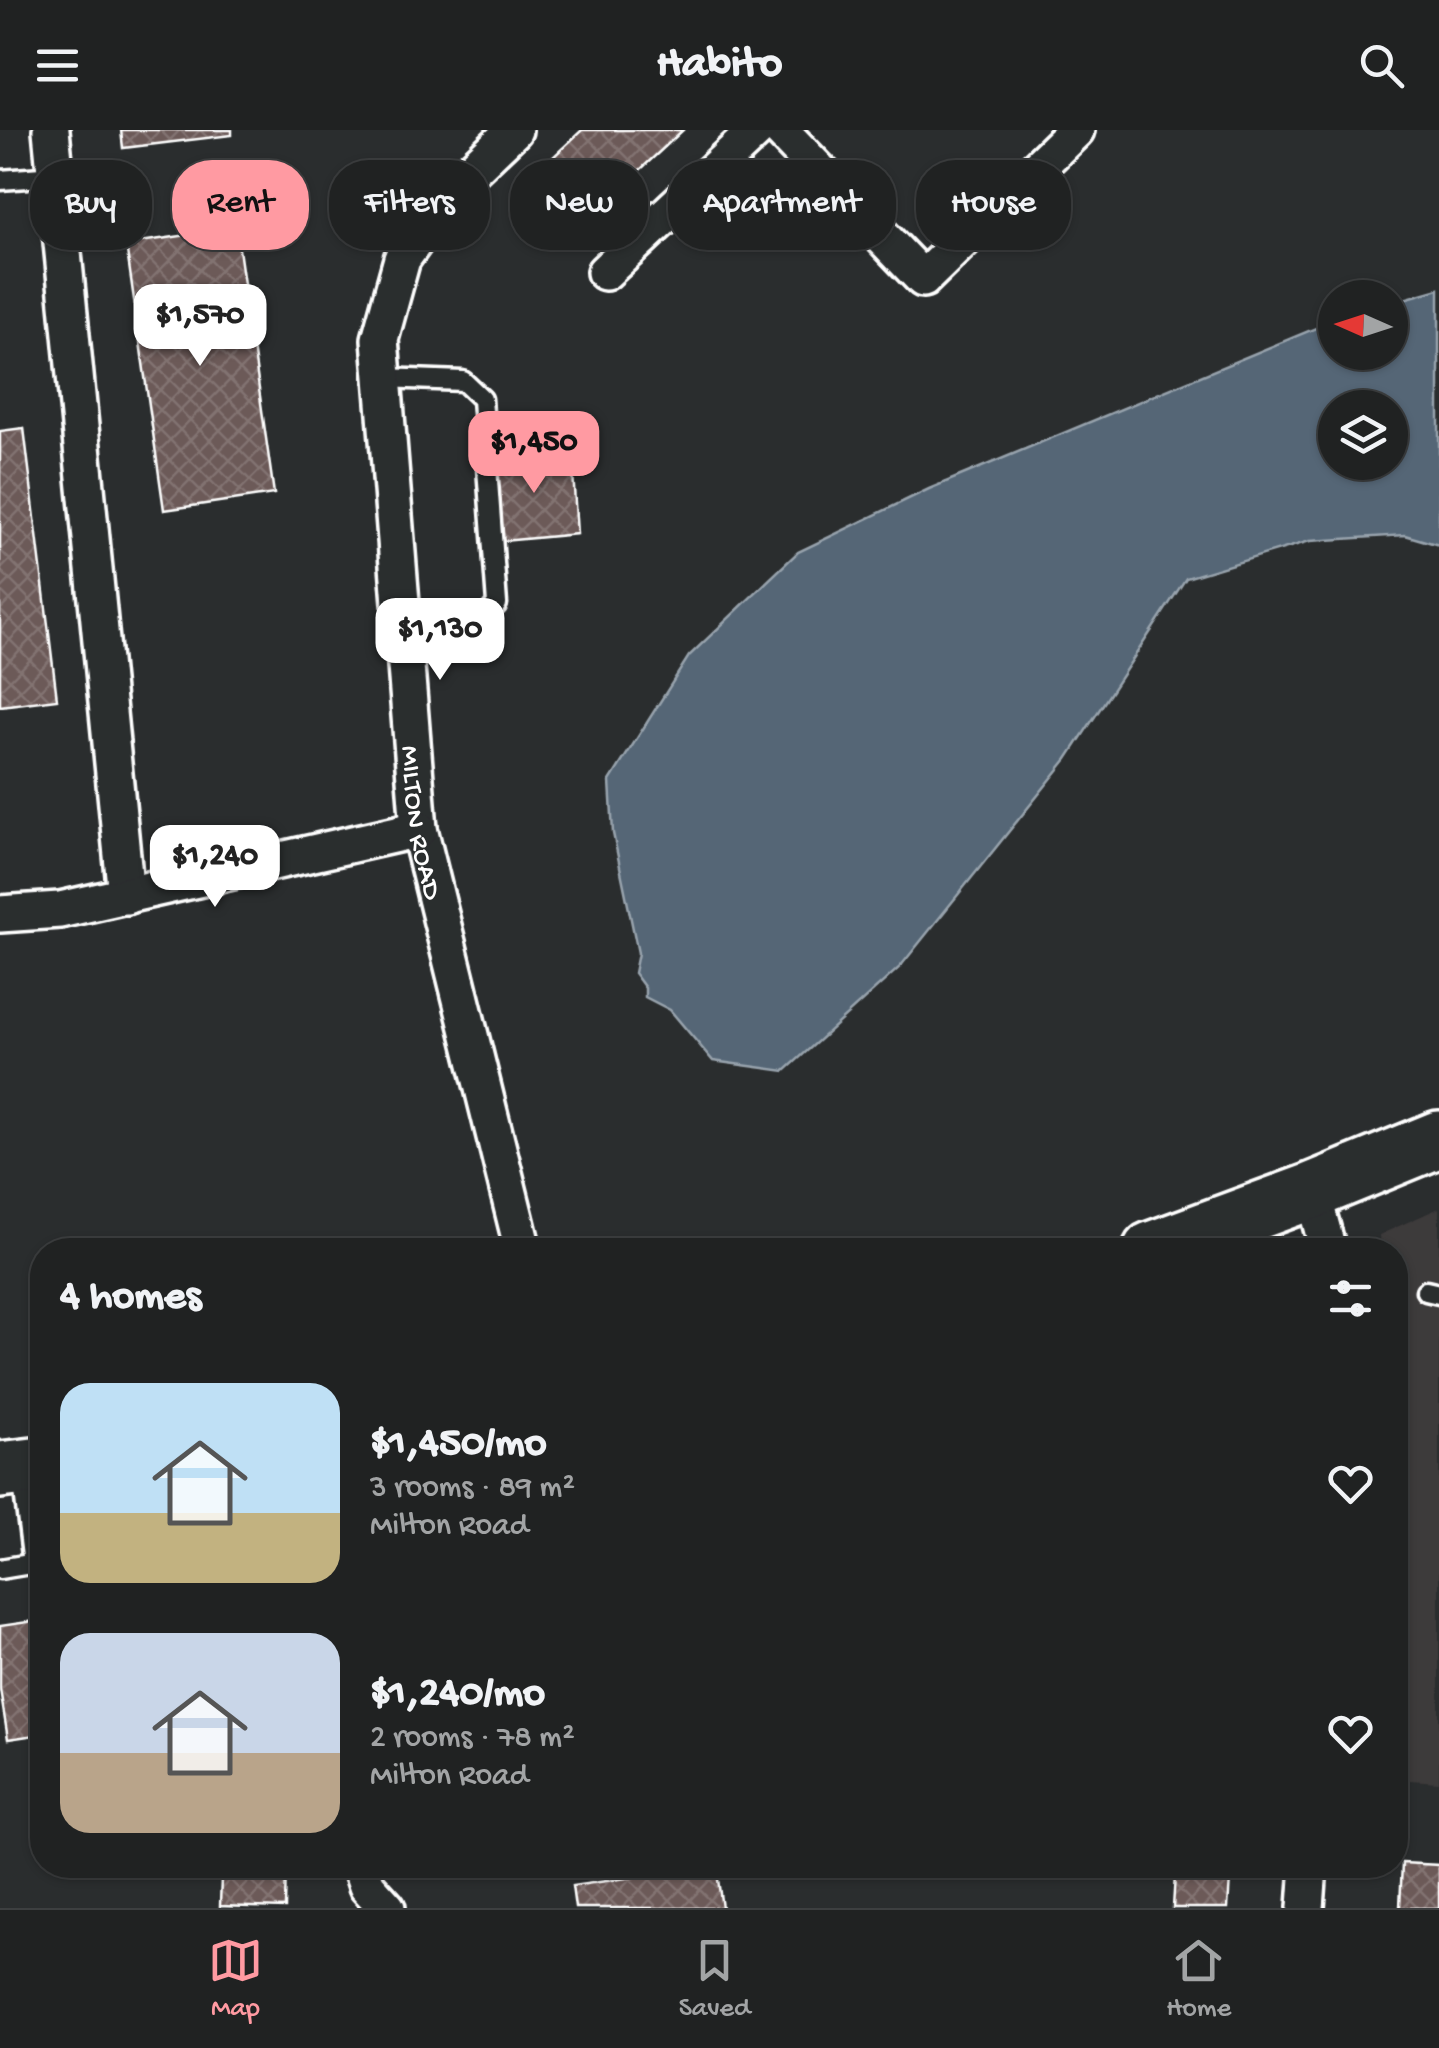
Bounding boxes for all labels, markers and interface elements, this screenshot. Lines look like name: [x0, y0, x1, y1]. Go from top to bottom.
icon: menu: [30, 38, 85, 93]
icon: search: [1354, 38, 1409, 93]
text: Habito: [657, 39, 782, 92]
chip: Buy: [30, 160, 152, 250]
chip: Rent: [172, 160, 309, 250]
chip: Filters: [329, 160, 490, 250]
chip: New: [510, 160, 648, 250]
chip: Apartment: [668, 160, 896, 250]
chip: House: [916, 160, 1071, 250]
north arrow: [1318, 280, 1408, 370]
map controls: [1318, 280, 1408, 480]
pin: $1,570: [119, 284, 281, 369]
text: $1,570: [156, 297, 244, 335]
button: layers: [1318, 390, 1408, 480]
pin: $1,450: [453, 411, 615, 496]
text: $1,450: [490, 424, 578, 462]
pin: $1,130: [359, 598, 521, 683]
text: $1,130: [397, 611, 483, 649]
street label: MILTON ROAD: [391, 745, 448, 904]
pin: $1,240: [134, 825, 296, 910]
text: $1,240: [172, 838, 258, 876]
icon: filters: [1323, 1271, 1378, 1326]
text: 4 homes: [60, 1274, 201, 1323]
text: $1,450/mo: [370, 1421, 547, 1470]
icon: home: [140, 1423, 260, 1543]
icon: heart: [1323, 1456, 1378, 1511]
text: 3 rooms · 89 m²: [370, 1470, 575, 1508]
text: Milton Road: [370, 1508, 529, 1546]
text: $1,240/mo: [370, 1671, 545, 1720]
icon: home: [140, 1673, 260, 1793]
icon: heart: [1323, 1706, 1378, 1761]
text: 2 rooms · 78 m²: [370, 1720, 575, 1758]
text: Milton Road: [370, 1758, 529, 1796]
tab: Map: [208, 1933, 263, 2026]
tab: Saved: [679, 1933, 750, 2026]
tab: Home: [1166, 1933, 1231, 2026]

